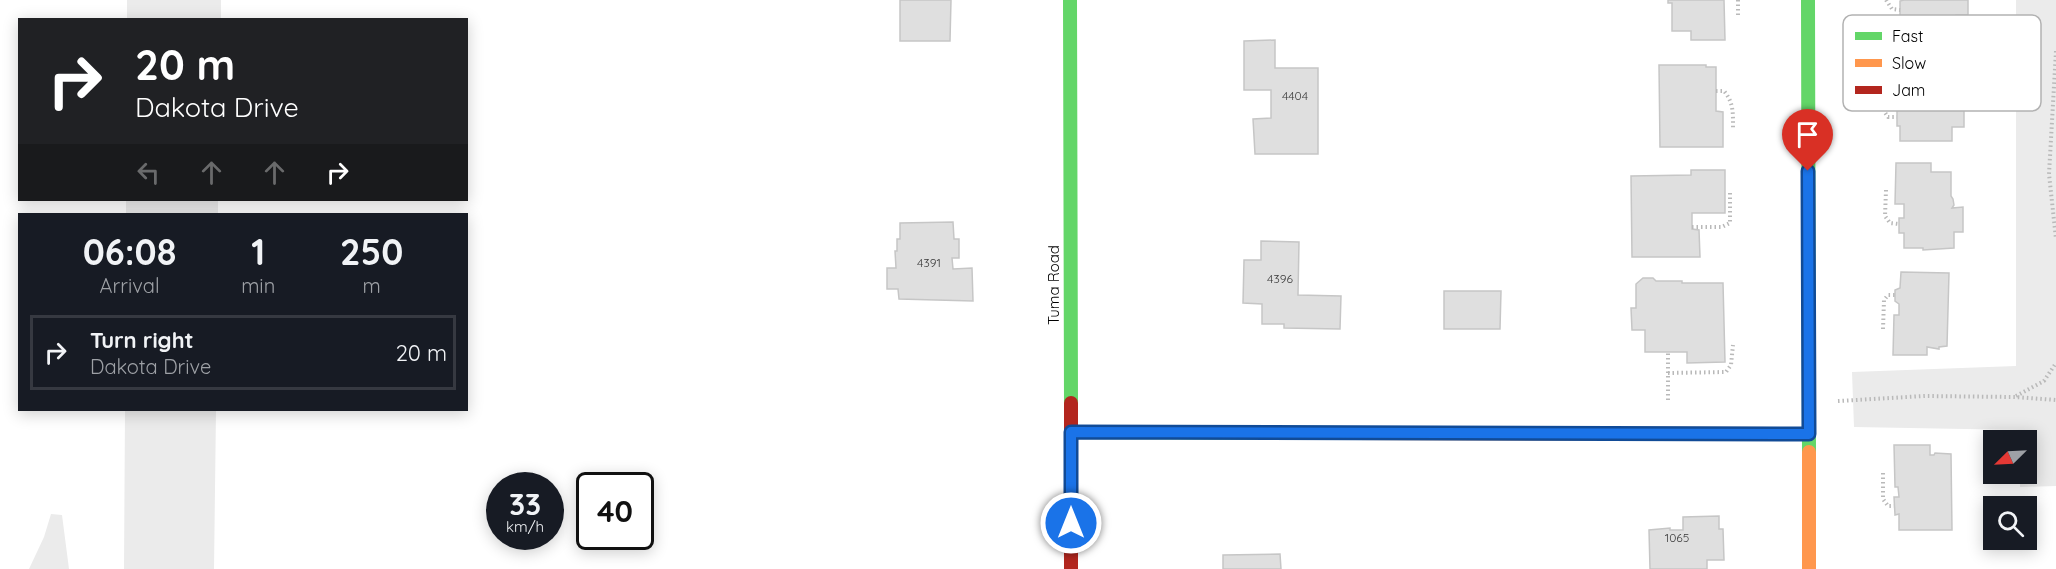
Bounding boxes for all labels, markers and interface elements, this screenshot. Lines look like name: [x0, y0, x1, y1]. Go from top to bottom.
legend: [1843, 15, 2041, 111]
text: Fast: [1892, 26, 1923, 46]
text: 20 m: [135, 38, 235, 91]
icon: right: [36, 42, 114, 120]
text: Slow: [1892, 53, 1926, 73]
text: Jam: [1892, 80, 1925, 100]
house number: 4404: [1282, 88, 1308, 103]
text: Dakota Drive: [135, 90, 299, 124]
pin: [1782, 109, 1833, 171]
icon: arrive: [1791, 118, 1824, 151]
icon: left: [132, 156, 165, 189]
icon: ahead: [195, 156, 228, 189]
icon: ahead: [258, 156, 291, 189]
icon: right: [321, 156, 354, 189]
text: 06:08: [83, 229, 176, 274]
text: 1: [251, 229, 265, 274]
text: 250: [340, 229, 403, 274]
street label: Tuma Road: [1044, 245, 1063, 325]
house number: 4391: [917, 255, 941, 270]
house number: 4396: [1267, 271, 1293, 286]
text: Arrival: [100, 273, 160, 298]
text: min: [241, 273, 275, 298]
text: m: [362, 273, 381, 298]
text: Turn right: [90, 326, 194, 354]
icon: right: [39, 336, 72, 369]
text: 20 m: [396, 339, 447, 367]
text: Dakota Drive: [90, 354, 211, 379]
north arrow: [1983, 430, 2037, 484]
map controls: [1983, 430, 2037, 550]
speed limit sign: 40: [576, 472, 654, 550]
text: 33: [509, 485, 541, 523]
position arrow: [1039, 491, 1103, 555]
button: search: [1983, 496, 2037, 550]
text: km/h: [506, 517, 544, 536]
house number: 1065: [1665, 530, 1689, 545]

